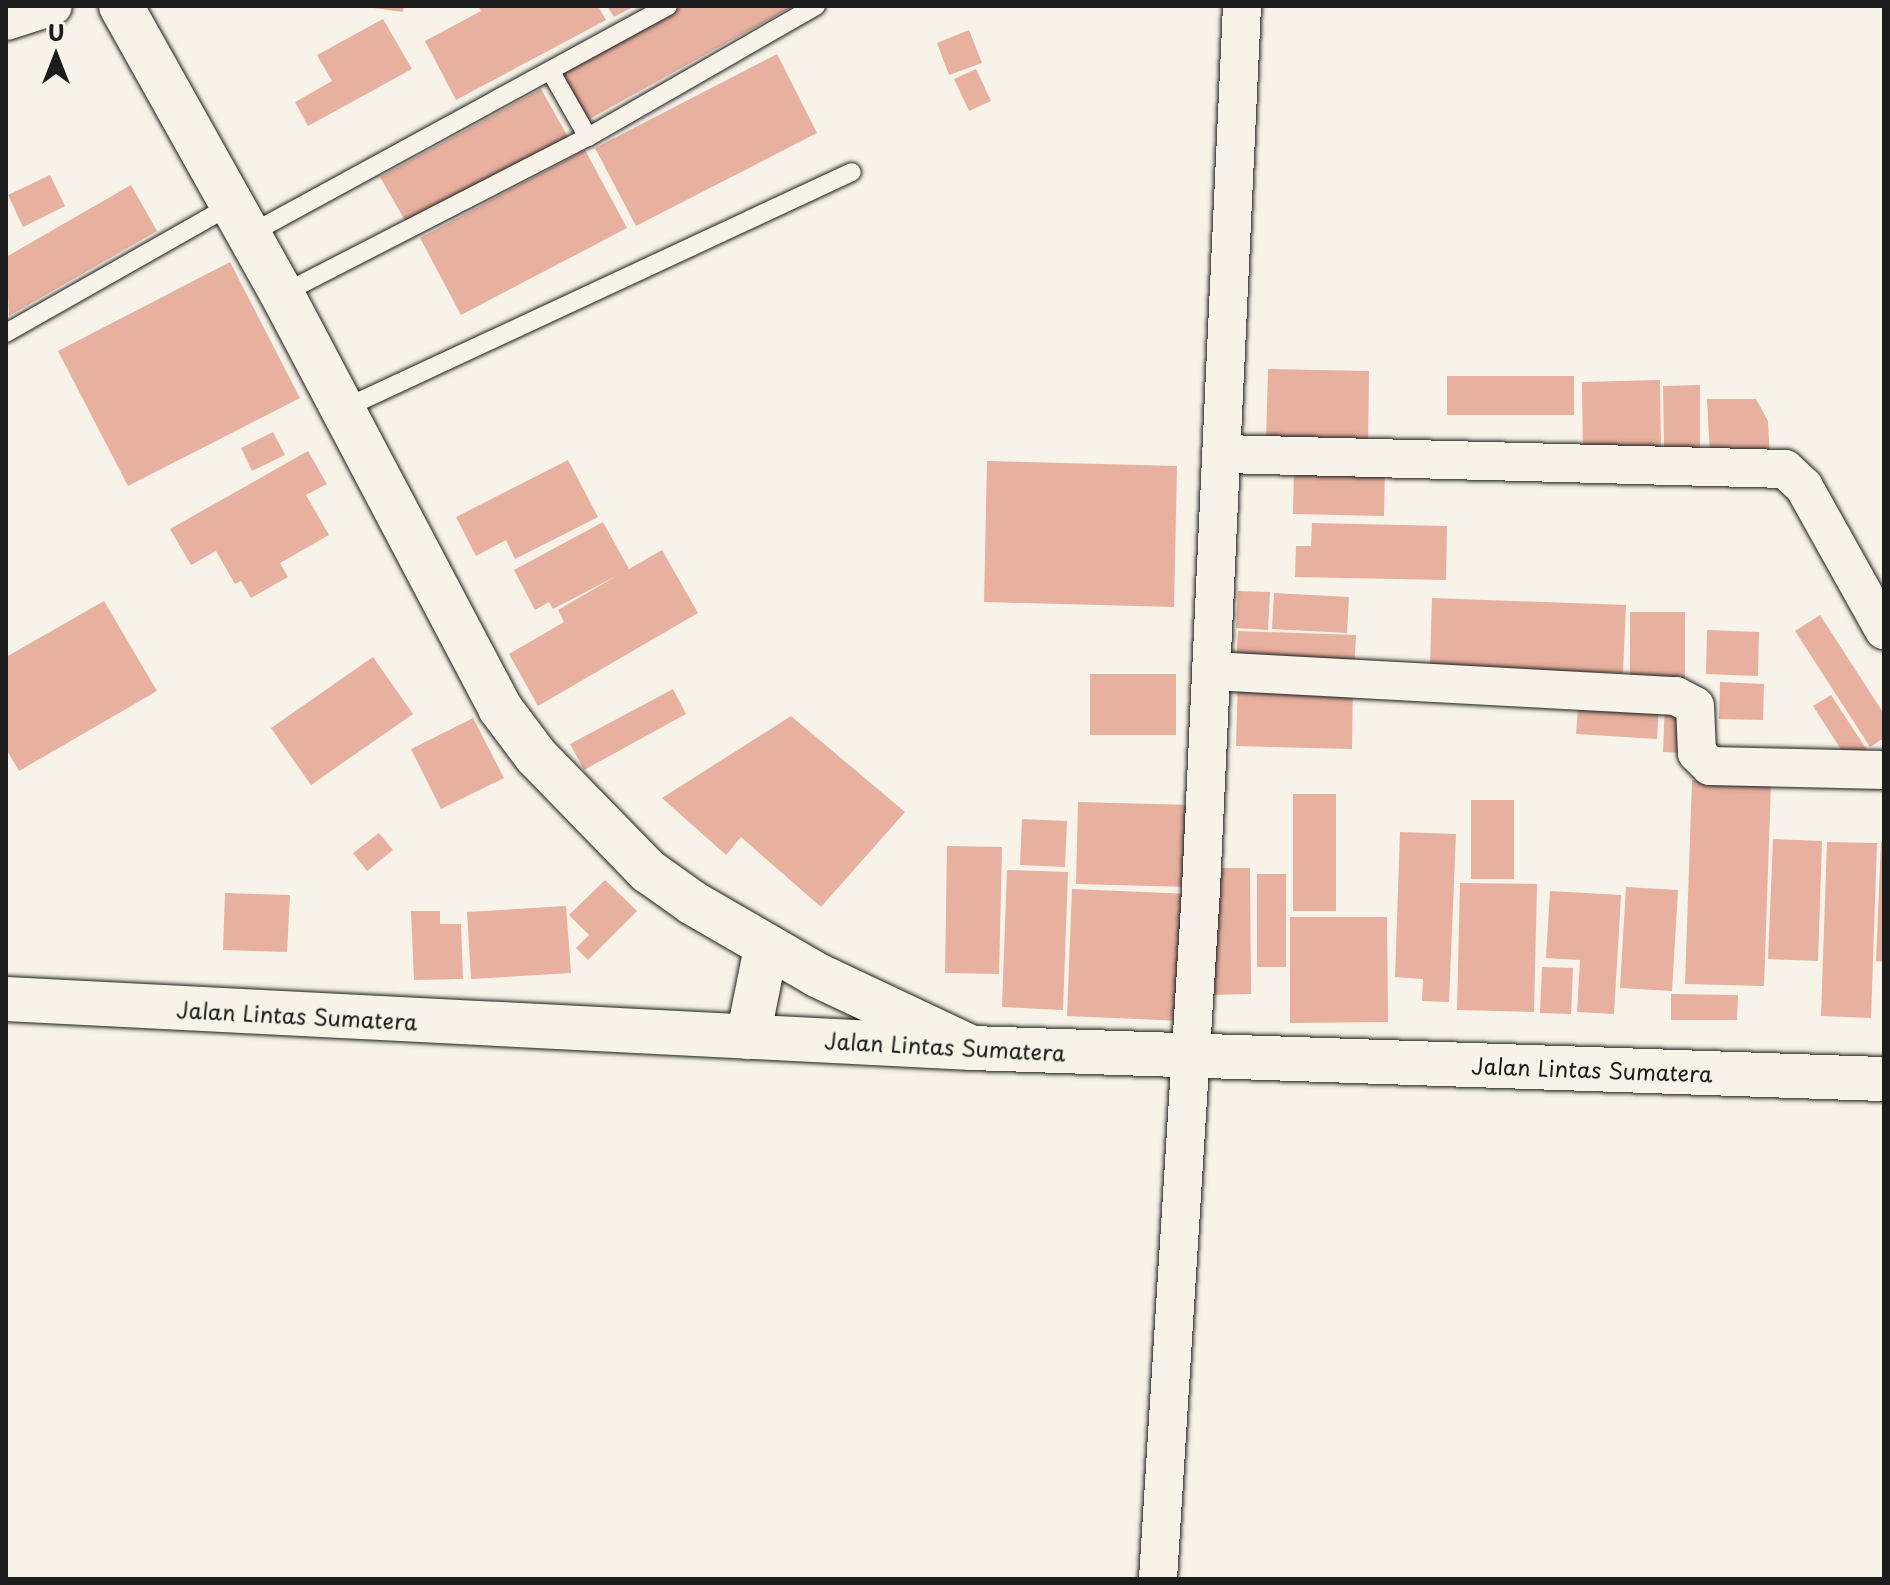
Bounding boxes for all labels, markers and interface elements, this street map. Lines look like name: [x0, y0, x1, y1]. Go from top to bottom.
text: U: [48, 15, 64, 48]
north arrow: [16, 16, 96, 96]
street label: Jalan Lintas Sumatera: [176, 995, 418, 1035]
street label: Jalan Lintas Sumatera: [824, 1026, 1066, 1066]
street label: Jalan Lintas Sumatera: [1471, 1052, 1713, 1086]

